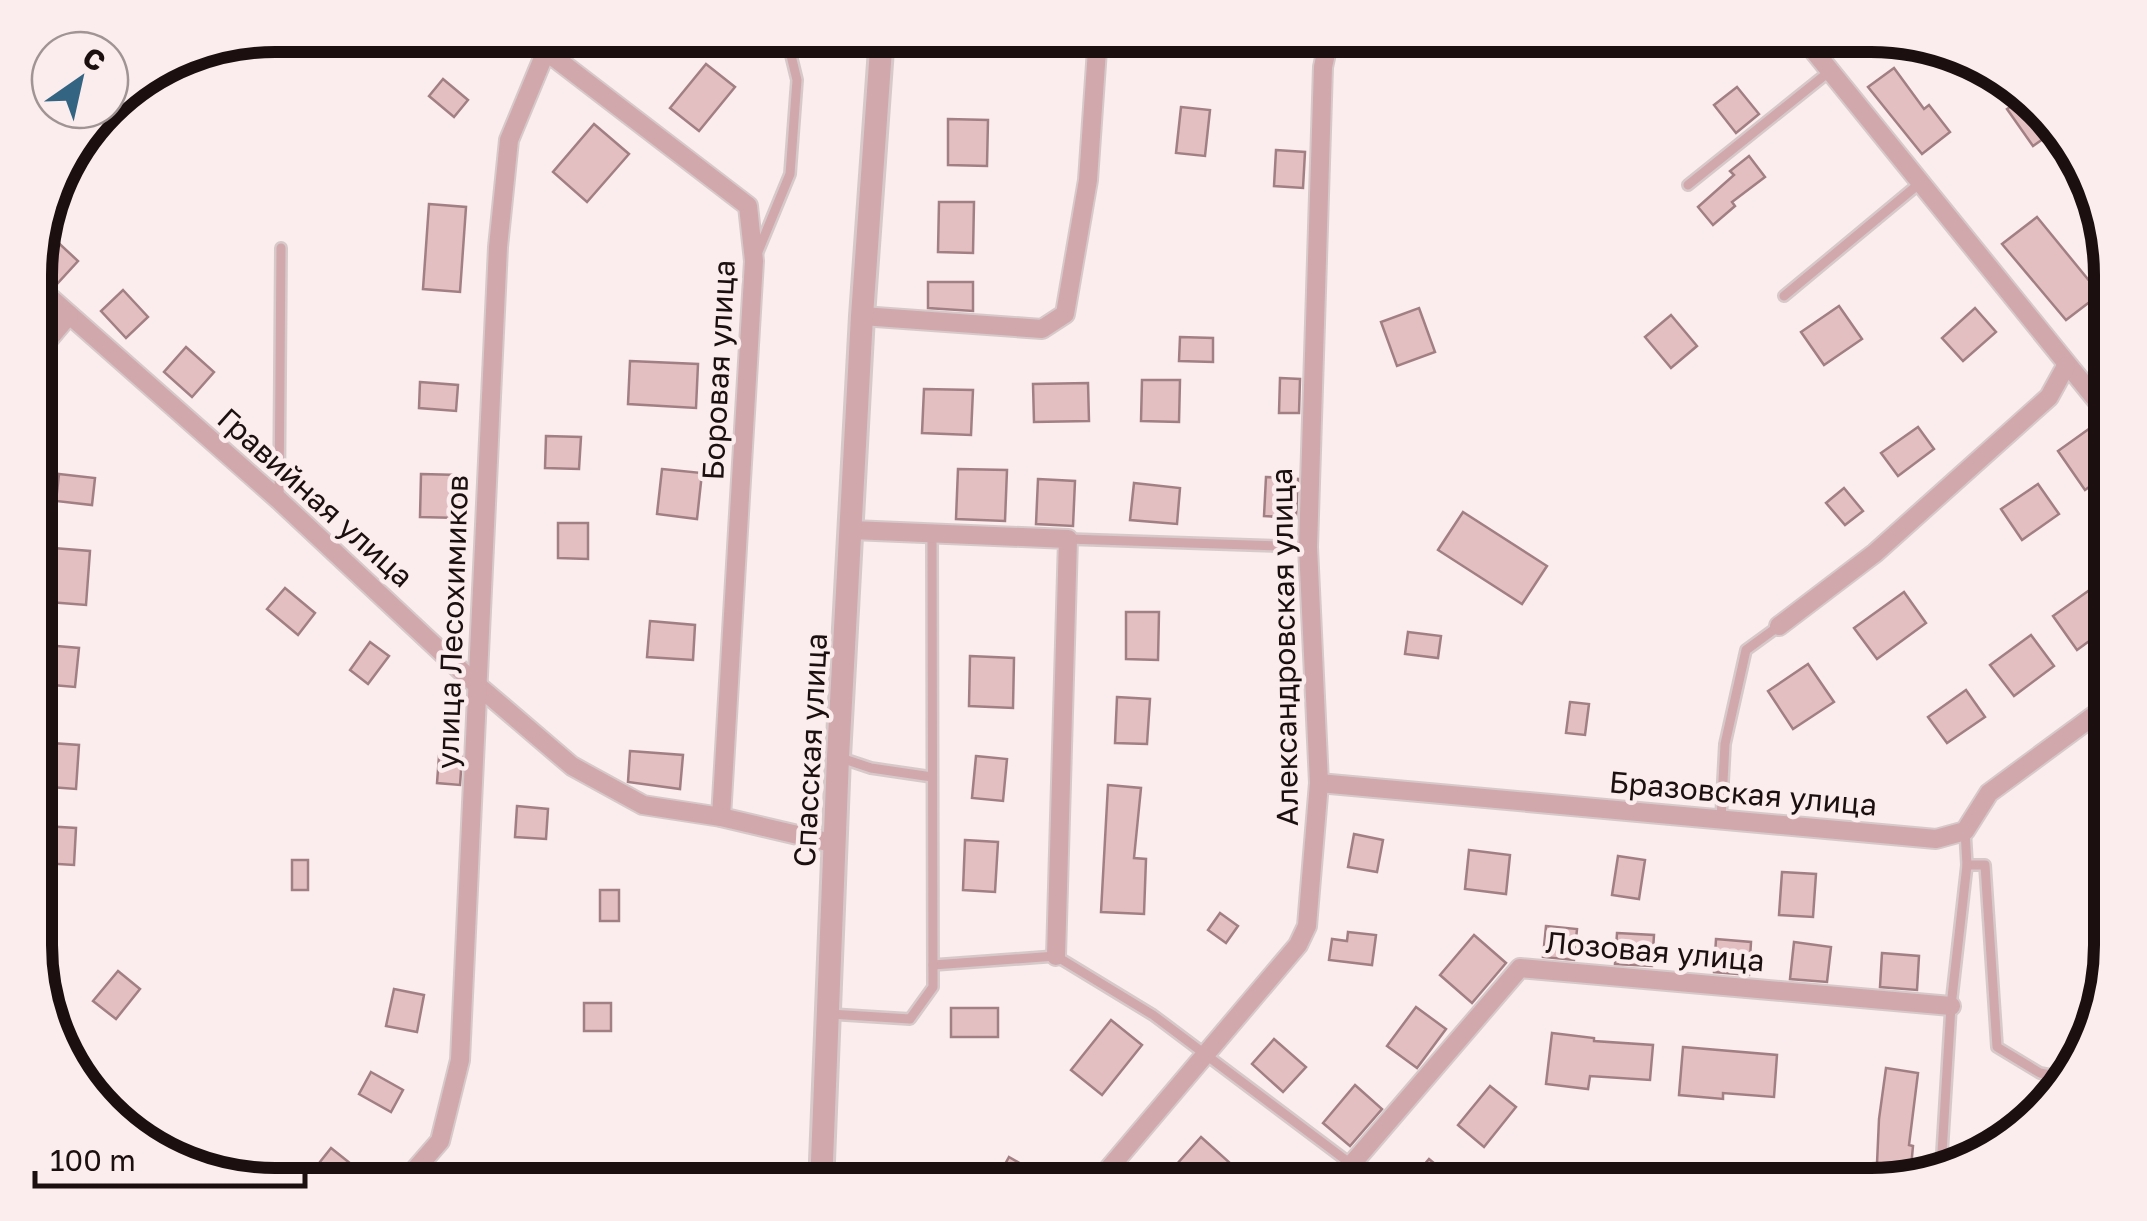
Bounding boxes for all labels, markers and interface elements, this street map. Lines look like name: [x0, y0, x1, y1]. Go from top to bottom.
north arrow: [30, 30, 130, 130]
text: С: [77, 40, 112, 78]
street label: Боровая улица: [694, 259, 742, 481]
street label: Гравийная улица: [211, 400, 421, 594]
street label: Александровская улица: [1263, 468, 1305, 826]
street label: улица Лесохимиков: [429, 474, 475, 770]
street label: Спасская улица: [786, 632, 834, 868]
street label: Бразовская улица: [1608, 763, 1879, 823]
street label: Лозовая улица: [1544, 924, 1766, 979]
scale bar: [35, 1126, 305, 1188]
text: 100 m: [50, 1142, 136, 1178]

